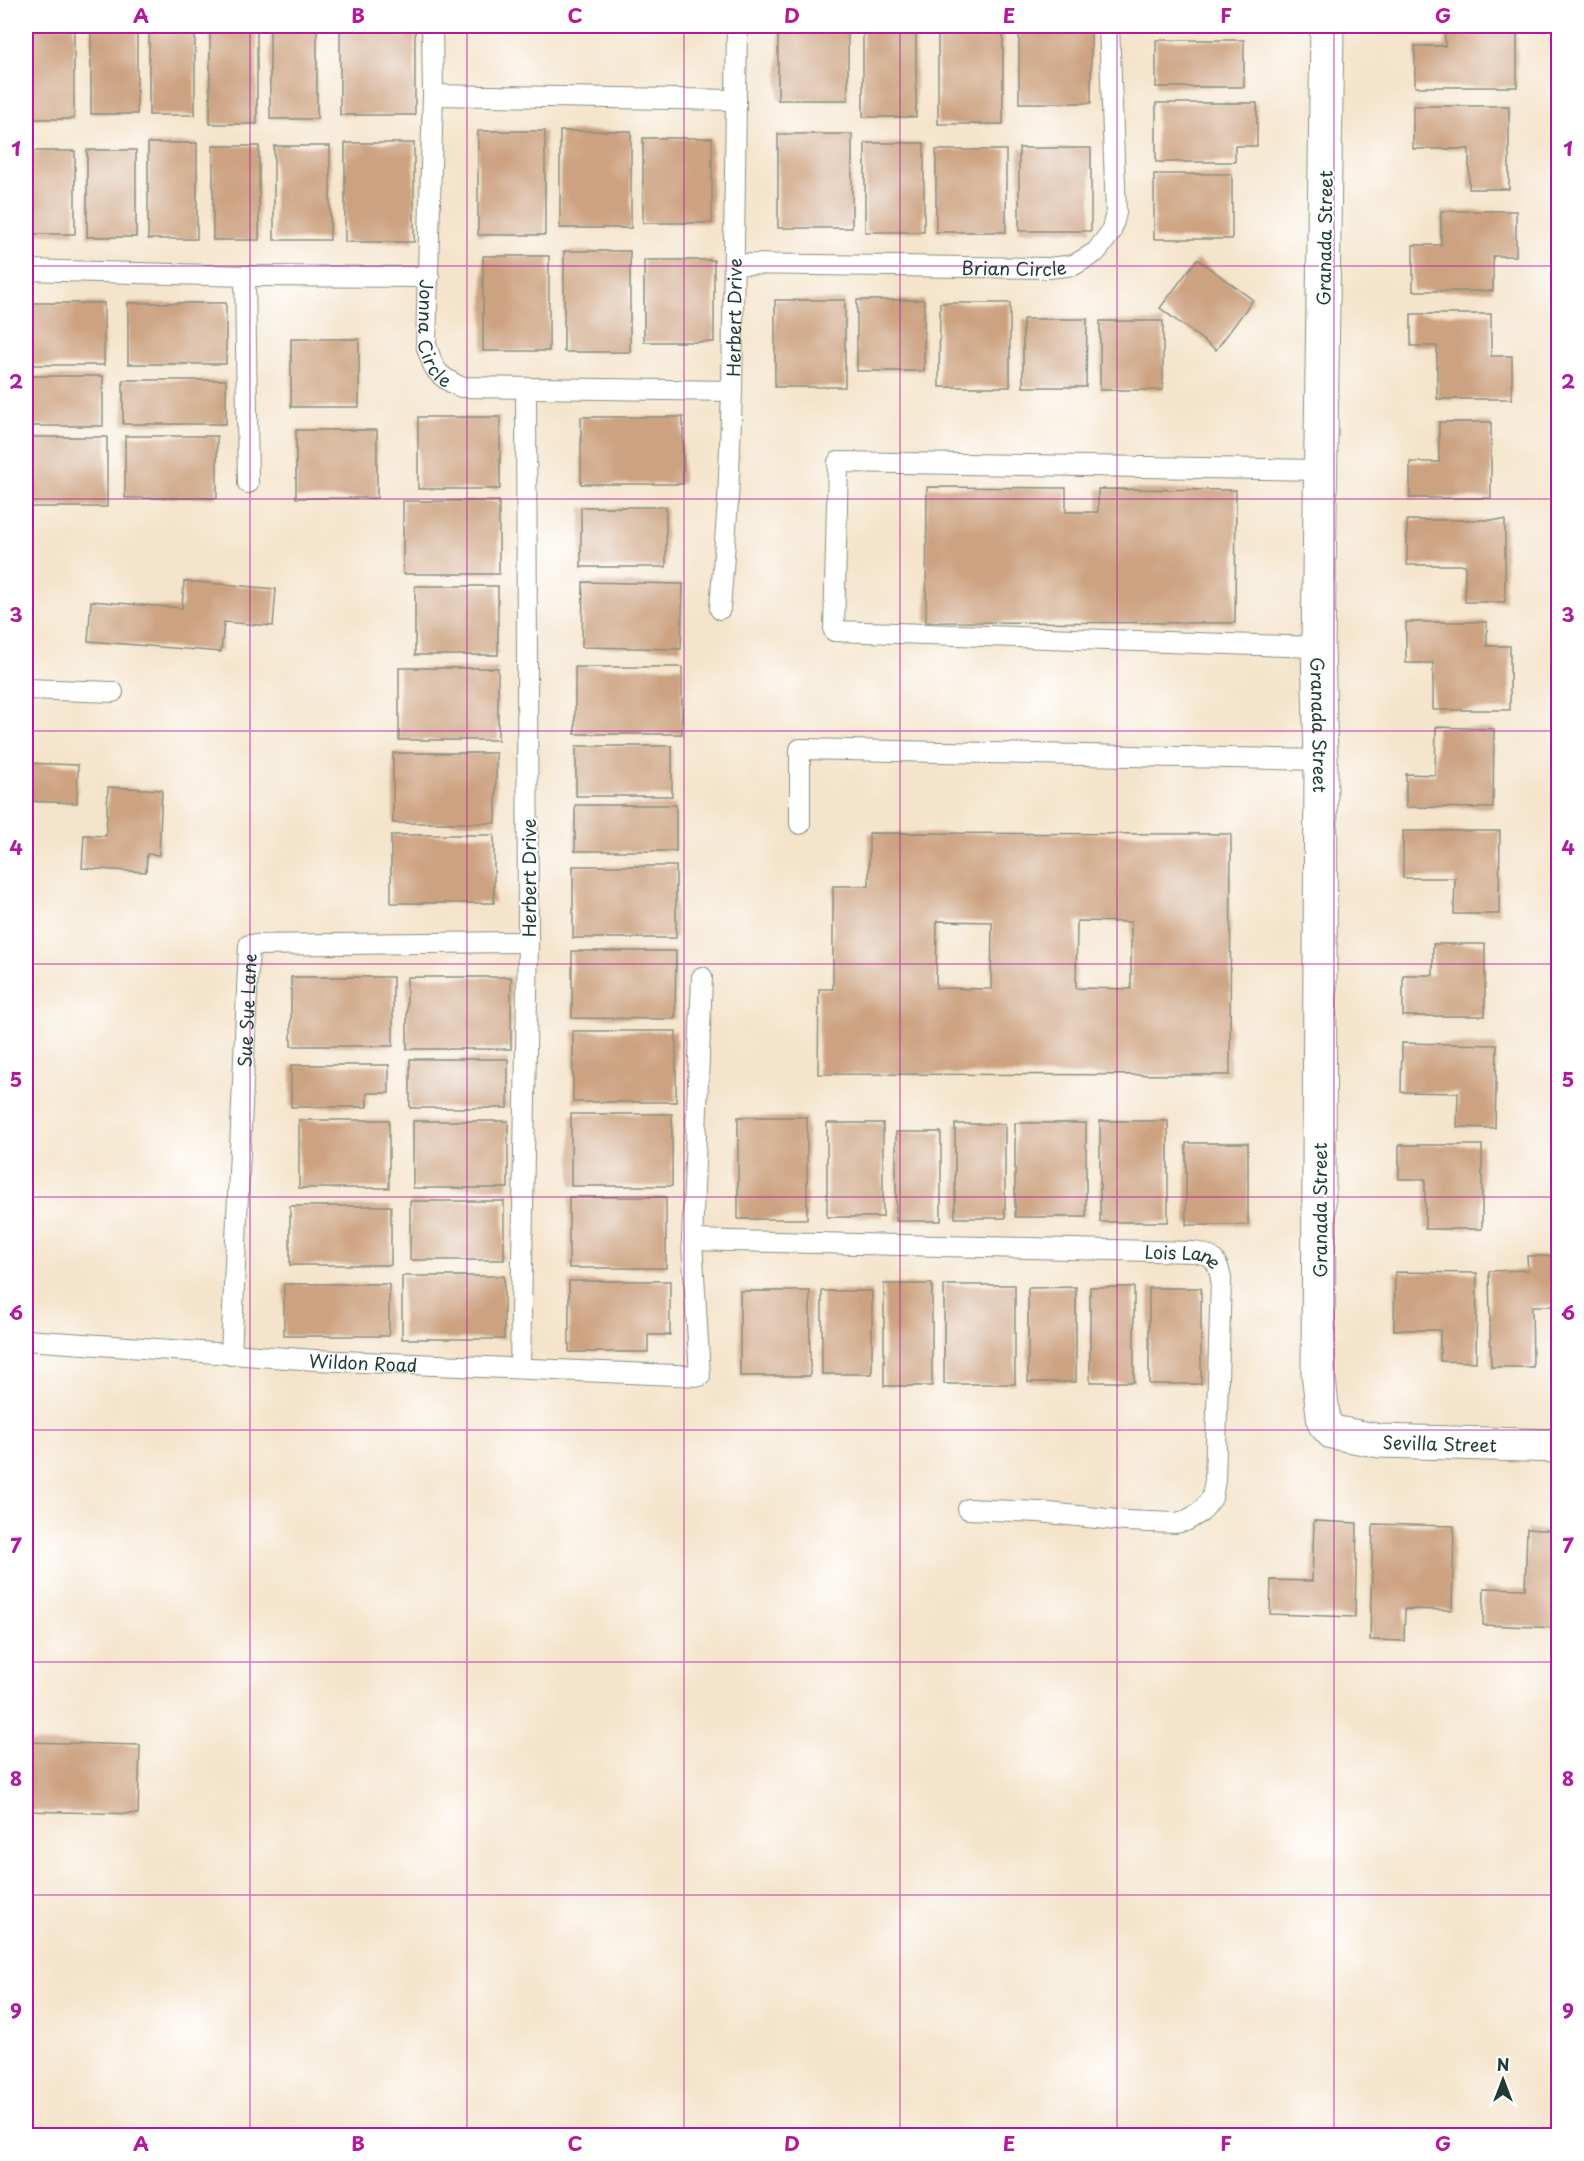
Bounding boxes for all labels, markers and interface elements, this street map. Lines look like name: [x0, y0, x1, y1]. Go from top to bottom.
text: A: [133, 0, 149, 30]
text: B: [351, 0, 365, 30]
text: C: [567, 0, 583, 30]
text: D: [784, 0, 800, 30]
text: E: [1003, 0, 1015, 30]
text: F: [1220, 0, 1232, 30]
text: G: [1435, 0, 1451, 30]
text: 1: [11, 133, 21, 163]
text: 1: [1563, 133, 1573, 163]
street label: Granada Street: [1309, 170, 1339, 306]
street label: Brian Circle: [961, 253, 1068, 282]
street label: Herbert Drive: [719, 258, 747, 377]
street label: Jonna Circle: [412, 279, 458, 393]
text: 2: [9, 366, 23, 396]
text: 2: [1561, 366, 1575, 396]
text: 3: [9, 599, 23, 629]
text: 3: [1561, 599, 1575, 629]
street label: Granada Street: [1305, 657, 1335, 793]
street label: Herbert Drive: [515, 819, 542, 937]
text: 4: [9, 832, 23, 862]
text: 4: [1561, 832, 1575, 862]
street label: Sue Sue Lane: [230, 953, 262, 1068]
text: 5: [10, 1064, 22, 1094]
text: 5: [1562, 1064, 1574, 1094]
street label: Granada Street: [1306, 1142, 1333, 1278]
street label: Lois Lane: [1144, 1237, 1229, 1274]
text: 6: [9, 1297, 23, 1327]
text: 6: [1561, 1297, 1575, 1327]
street label: Wildon Road: [309, 1346, 418, 1378]
street label: Sevilla Street: [1382, 1428, 1497, 1458]
text: 7: [10, 1530, 22, 1560]
text: 7: [1562, 1530, 1574, 1560]
text: 8: [10, 1763, 22, 1793]
text: 8: [1562, 1763, 1574, 1793]
text: 9: [10, 1995, 22, 2025]
text: 9: [1562, 1995, 1574, 2025]
north arrow: [1473, 2050, 1533, 2110]
text: N: [1497, 2052, 1509, 2076]
text: A: [133, 2128, 149, 2158]
text: B: [351, 2128, 365, 2158]
text: C: [567, 2128, 583, 2158]
text: D: [784, 2128, 800, 2158]
text: E: [1003, 2128, 1015, 2158]
text: F: [1220, 2128, 1232, 2158]
text: G: [1435, 2128, 1451, 2158]

